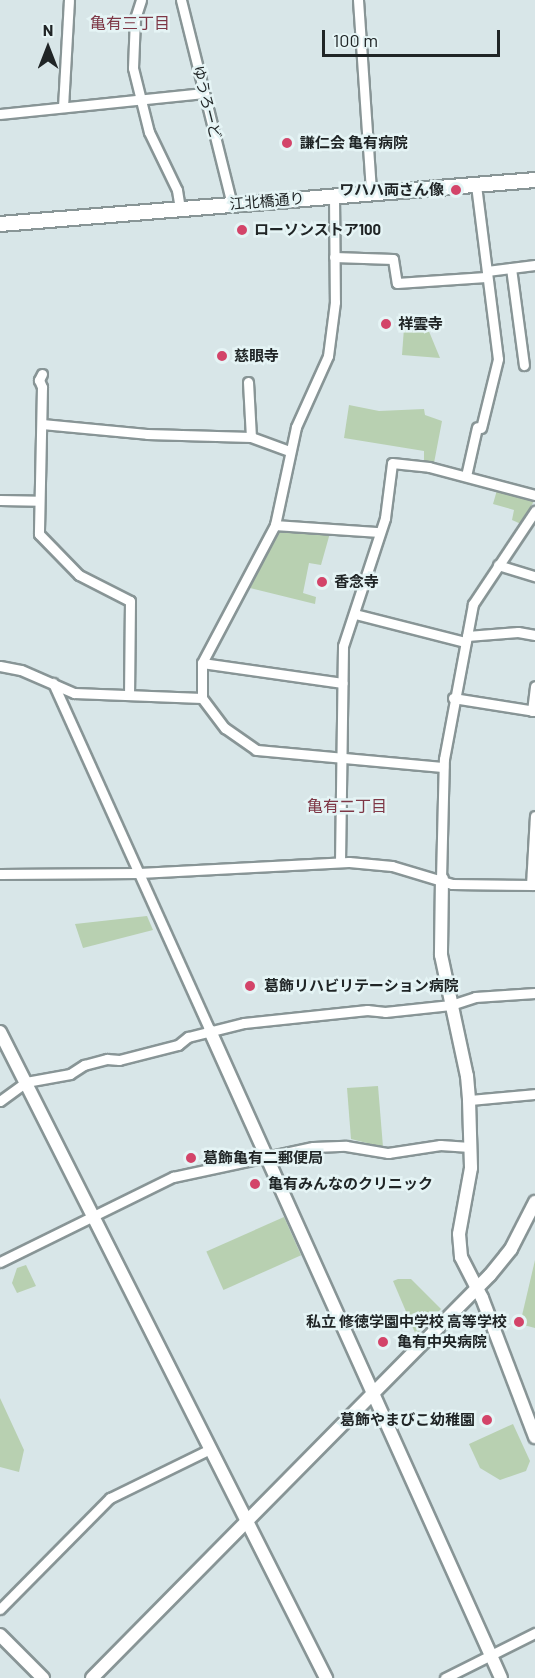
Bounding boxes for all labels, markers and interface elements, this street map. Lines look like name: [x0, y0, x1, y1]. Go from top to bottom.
district label: 亀有三丁目: [90, 13, 170, 33]
north arrow: [18, 18, 78, 78]
scale bar: [325, 18, 504, 56]
text: N: [43, 20, 53, 39]
text: 100 m: [333, 29, 378, 51]
street label: ゆうろーど: [189, 63, 225, 141]
marker: 謙仁会 亀有病院: [278, 134, 296, 152]
place label: 謙仁会 亀有病院: [300, 134, 408, 152]
place label: ワハハ両さん像: [339, 181, 444, 199]
marker: ワハハ両さん像: [449, 183, 463, 197]
street label: 江北橋通り: [229, 189, 305, 213]
place label: ローソンストア100: [254, 221, 381, 239]
marker: ローソンストア100: [235, 223, 249, 237]
place label: 祥雲寺: [398, 315, 443, 333]
marker: 祥雲寺: [379, 317, 393, 331]
place label: 慈眼寺: [234, 347, 279, 365]
marker: 慈眼寺: [215, 349, 229, 363]
place label: 香念寺: [334, 573, 379, 591]
marker: 香念寺: [315, 575, 329, 589]
district label: 亀有二丁目: [307, 796, 387, 816]
marker: 葛飾リハビリテーション病院: [241, 977, 259, 995]
place label: 葛飾リハビリテーション病院: [264, 977, 459, 995]
place label: 葛飾亀有二郵便局: [203, 1149, 323, 1167]
marker: 葛飾亀有二郵便局: [184, 1151, 198, 1165]
marker: 亀有みんなのクリニック: [246, 1175, 264, 1193]
place label: 亀有みんなのクリニック: [268, 1175, 433, 1193]
place label: 私立 修徳学園中学校 高等学校: [306, 1313, 507, 1331]
marker: 私立 修徳学園中学校 高等学校: [512, 1315, 526, 1329]
marker: 亀有中央病院: [374, 1333, 392, 1351]
place label: 亀有中央病院: [397, 1333, 487, 1351]
place label: 葛飾やまびこ幼稚園: [340, 1411, 475, 1429]
marker: 葛飾やまびこ幼稚園: [480, 1413, 494, 1427]

